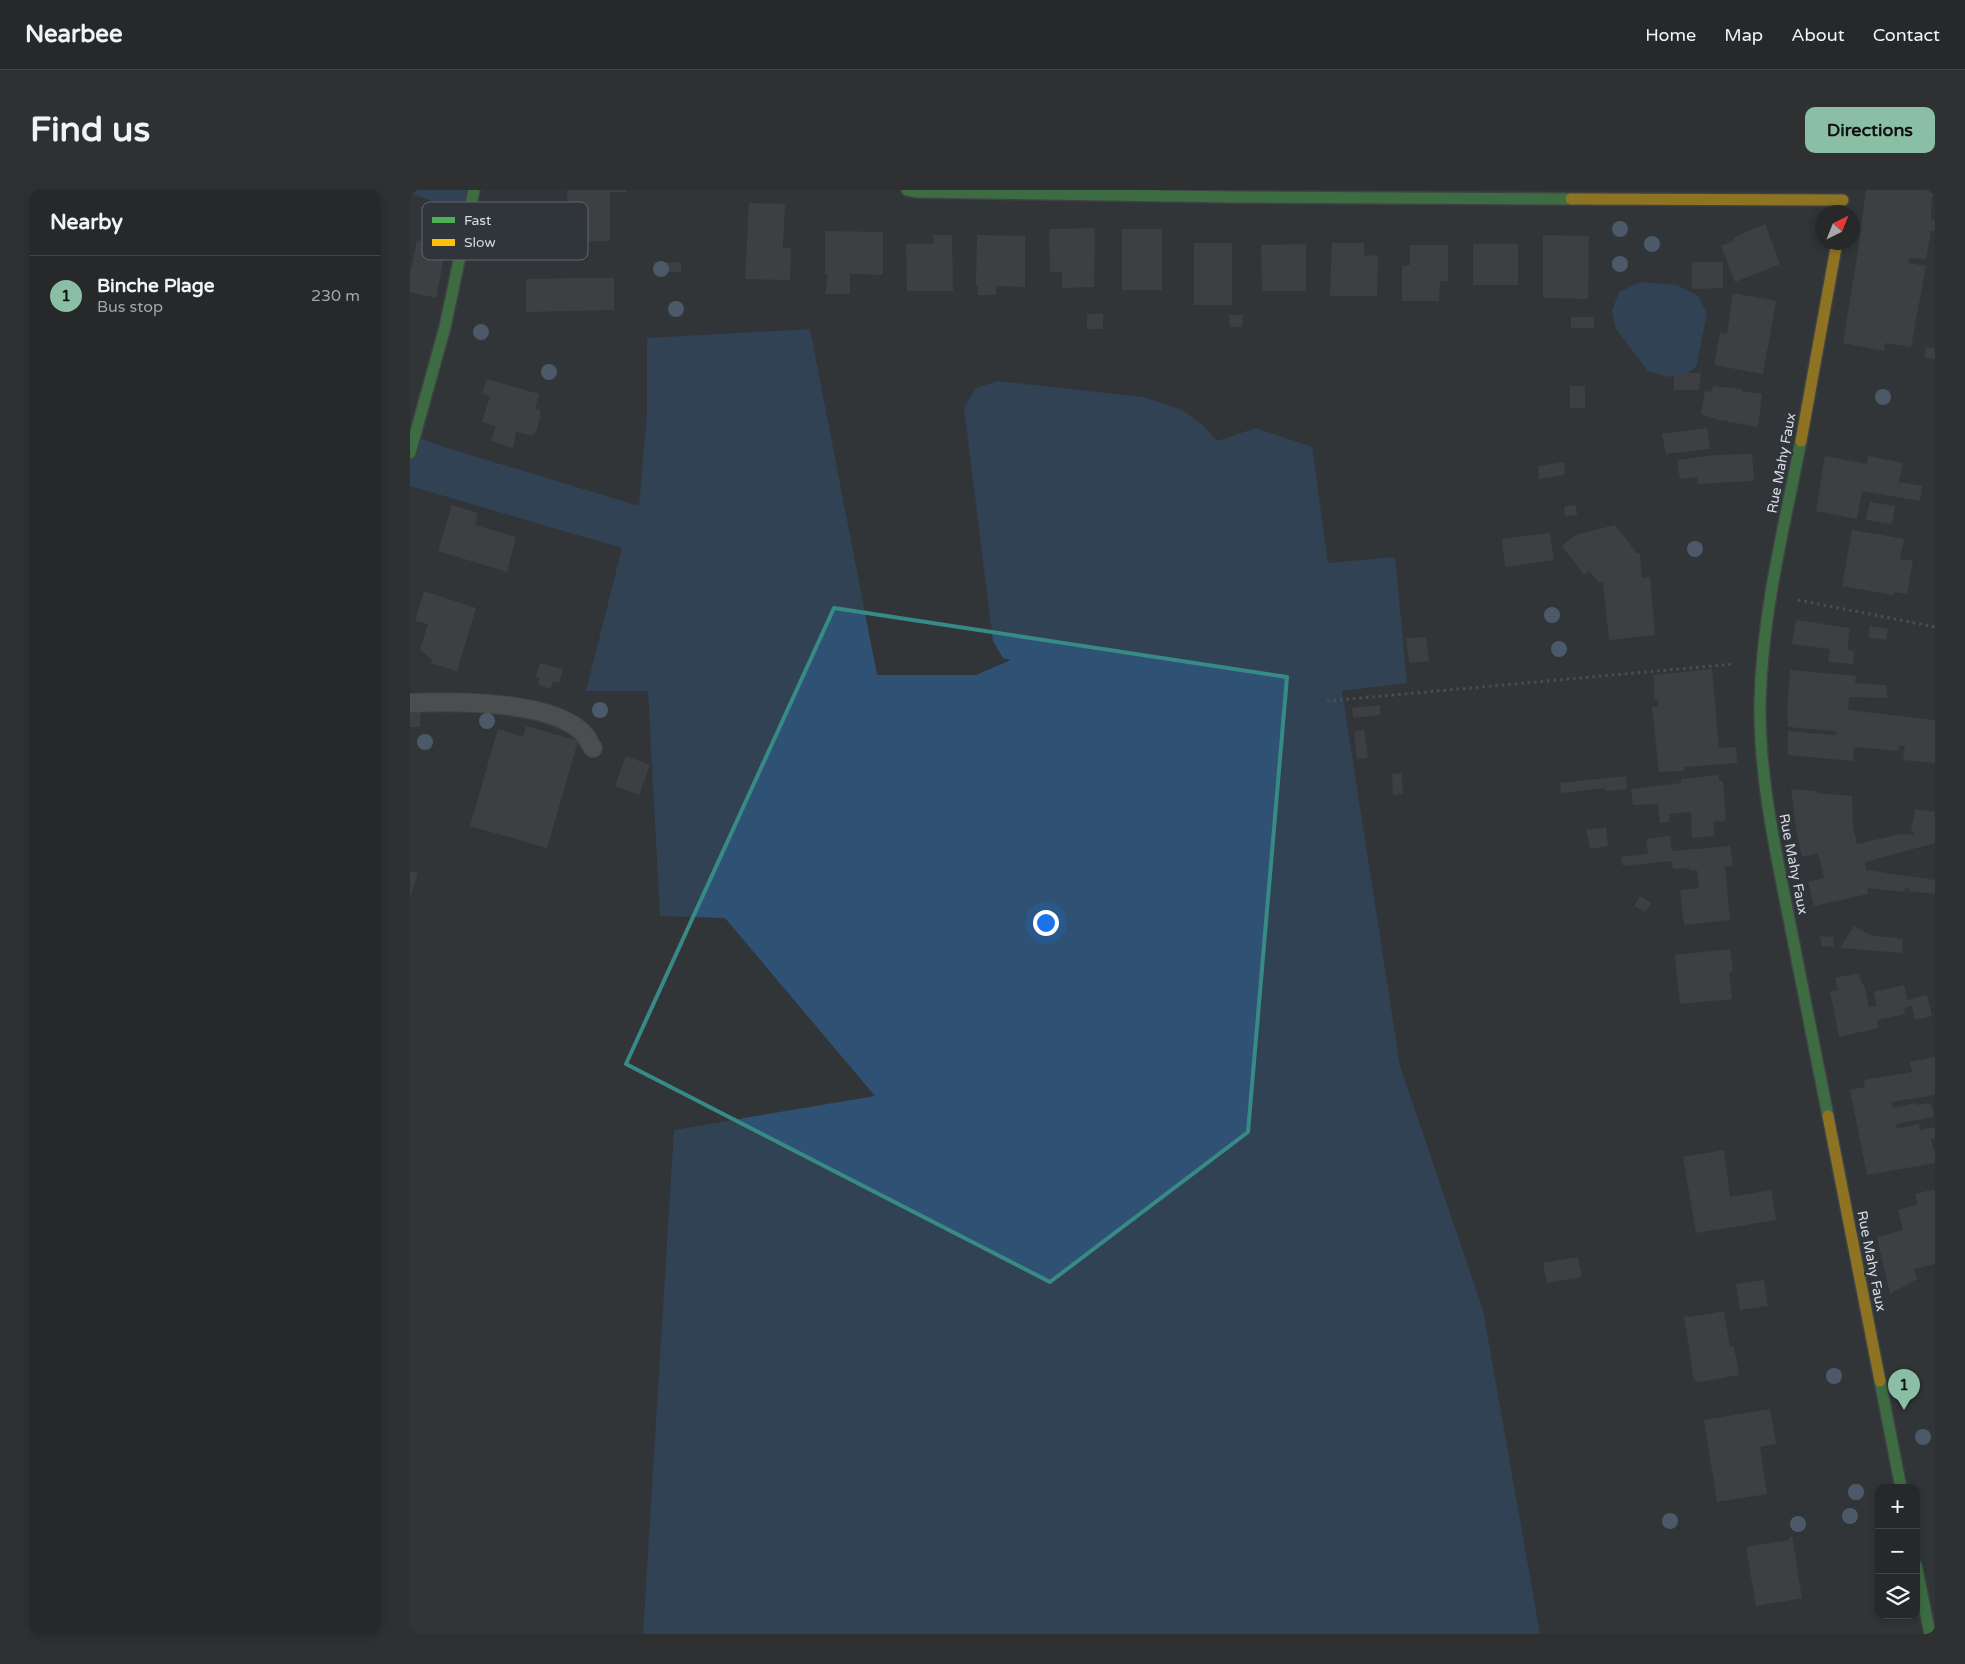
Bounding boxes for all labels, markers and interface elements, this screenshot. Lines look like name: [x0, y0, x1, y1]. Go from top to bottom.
text: Nearbee: [25, 20, 123, 49]
text: Home: [1645, 24, 1696, 46]
text: Map: [1724, 24, 1763, 46]
text: About: [1791, 24, 1845, 46]
text: Contact: [1873, 24, 1940, 46]
button: Directions: [1805, 107, 1935, 153]
text: Find us: [30, 109, 150, 151]
legend: [422, 202, 588, 260]
north arrow: [1815, 205, 1860, 250]
text: Nearby: [50, 210, 123, 235]
text: Fast: [464, 212, 492, 229]
text: Slow: [464, 234, 496, 251]
text: Binche Plage: [97, 275, 215, 297]
text: 1: [61, 286, 71, 306]
text: 230 m: [311, 286, 360, 306]
text: Bus stop: [97, 297, 163, 317]
street label: Rue Mahy Faux: [1763, 411, 1800, 515]
street label: Rue Mahy Faux: [1775, 812, 1812, 916]
your location: [1033, 910, 1059, 936]
street label: Rue Mahy Faux: [1853, 1209, 1890, 1313]
pin: 1: [1888, 1369, 1920, 1410]
map controls: [1875, 1484, 1920, 1619]
button: +: [1875, 1484, 1920, 1529]
button: −: [1875, 1529, 1920, 1574]
button: layers: [1875, 1574, 1920, 1619]

